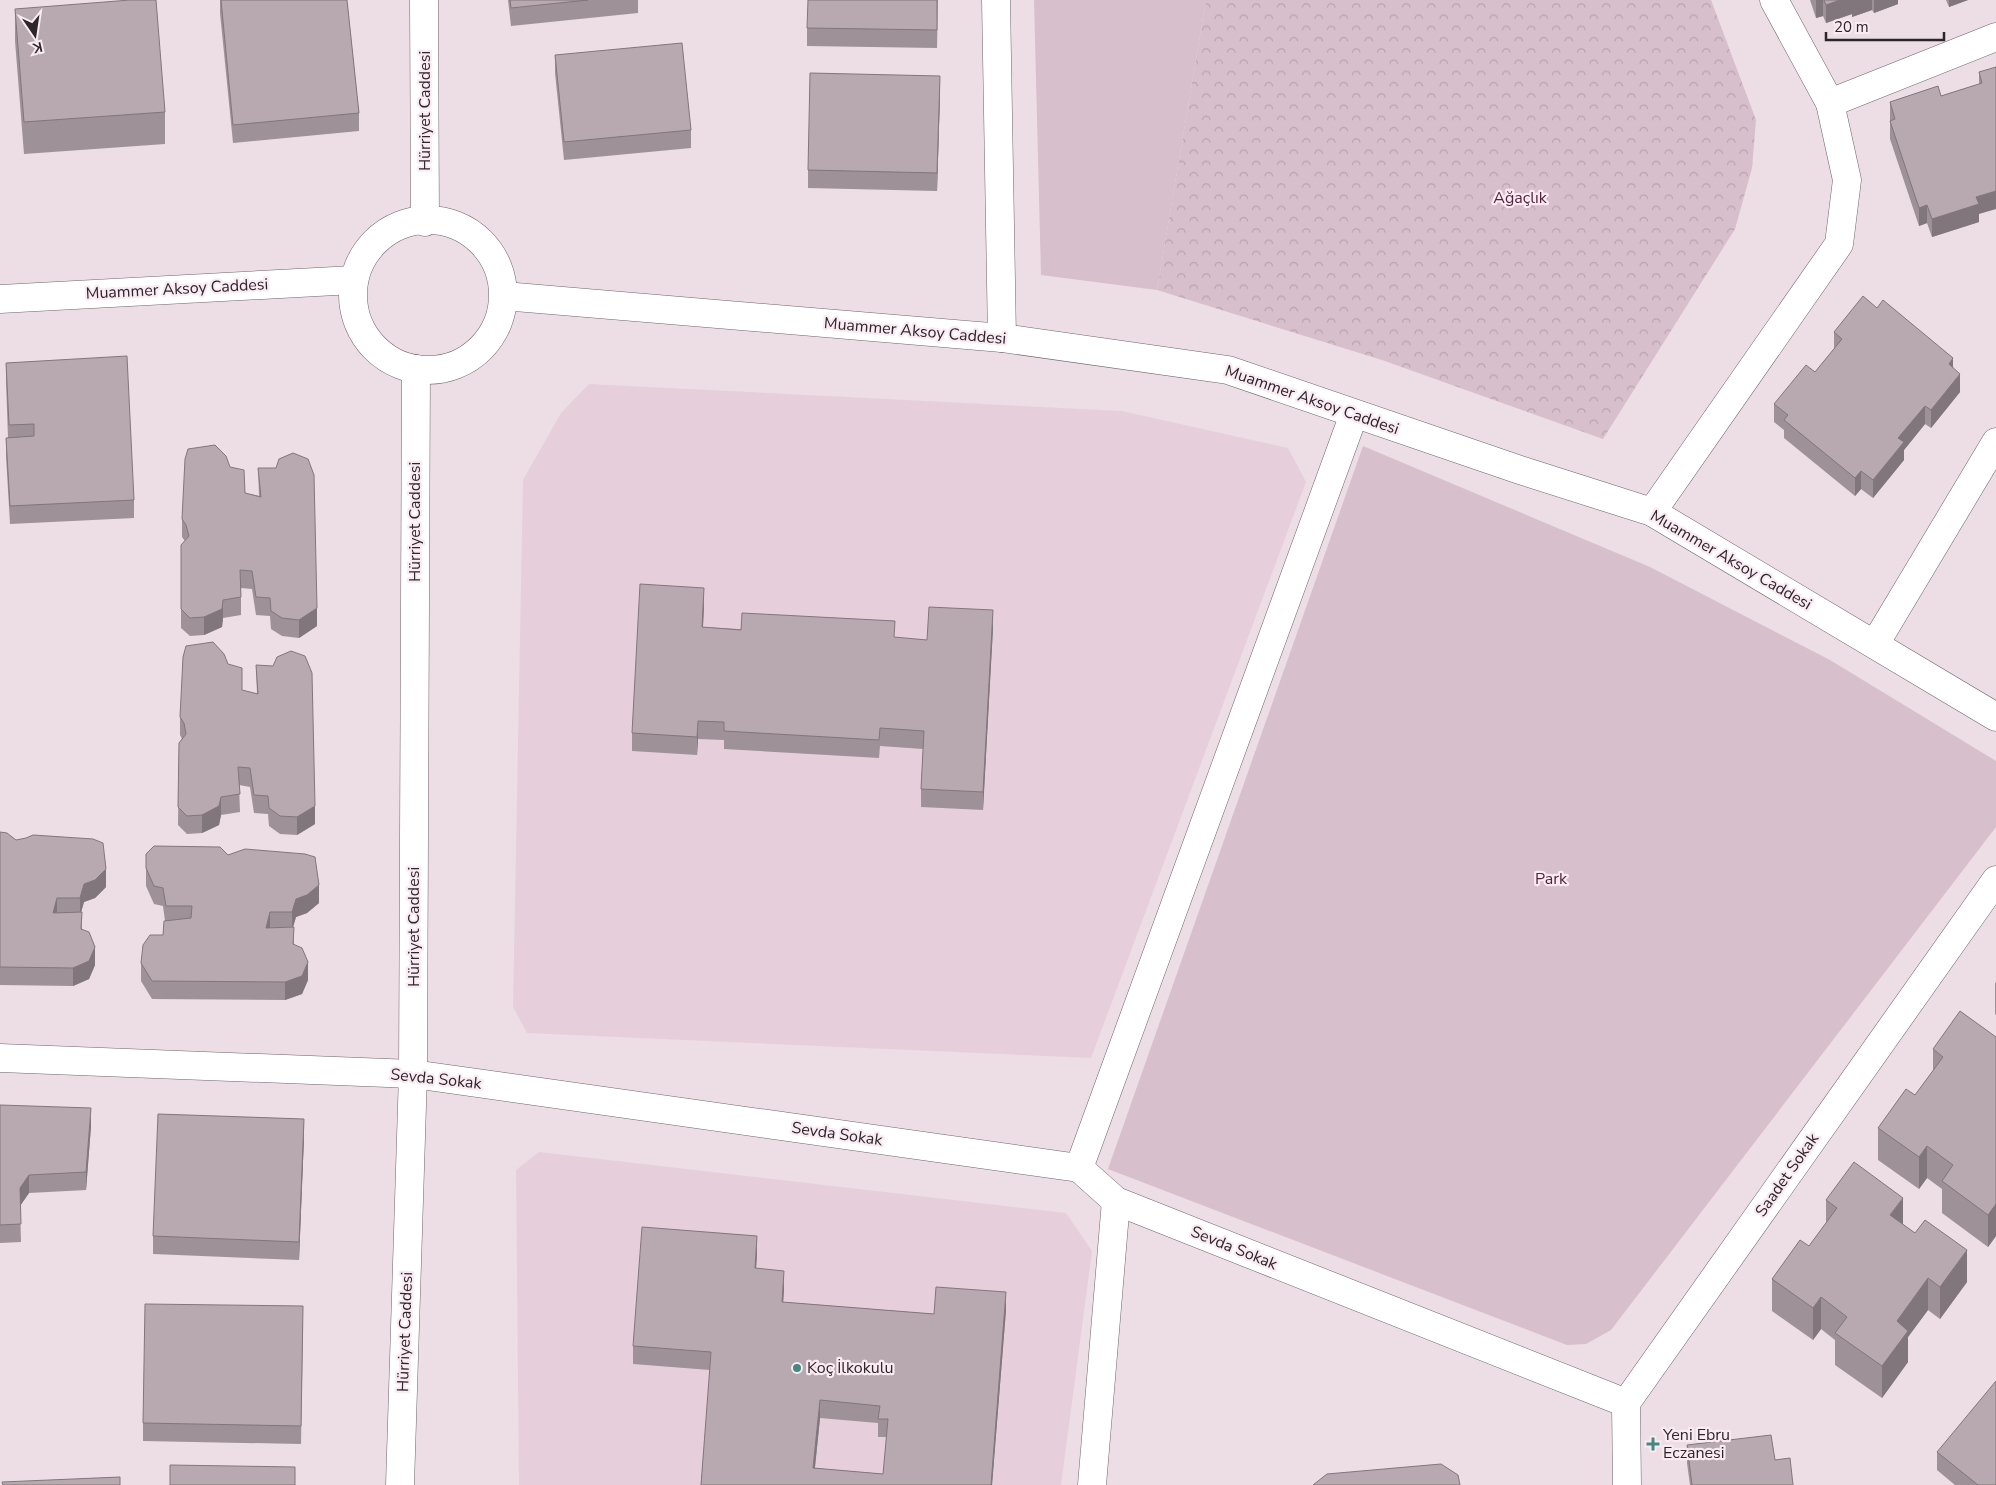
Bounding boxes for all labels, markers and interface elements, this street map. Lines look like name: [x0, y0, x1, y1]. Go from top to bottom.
north arrow: [10, 10, 60, 60]
scale bar: [1826, 10, 1944, 42]
text: 20 m: [1834, 17, 1869, 37]
text: K: [30, 37, 44, 58]
street label: Hürriyet Caddesi: [414, 51, 436, 171]
park label: Ağaçlık: [1493, 187, 1548, 209]
street label: Muammer Aksoy Caddesi: [85, 273, 269, 305]
street label: Muammer Aksoy Caddesi: [823, 312, 1007, 350]
street label: Muammer Aksoy Caddesi: [1222, 360, 1402, 440]
street label: Hürriyet Caddesi: [404, 462, 426, 582]
street label: Muammer Aksoy Caddesi: [1646, 505, 1816, 615]
street label: Hürriyet Caddesi: [403, 867, 425, 987]
park label: Park: [1535, 868, 1568, 890]
street label: Sevda Sokak: [389, 1063, 484, 1095]
street label: Sevda Sokak: [790, 1117, 885, 1151]
street label: Saadet Sokak: [1750, 1128, 1825, 1221]
street label: Sevda Sokak: [1187, 1221, 1281, 1276]
street label: Hürriyet Caddesi: [392, 1272, 418, 1392]
place label: Koç İlkokulu: [807, 1357, 893, 1379]
marker: Koç İlkokulu: [791, 1362, 803, 1374]
place label: Yeni Ebru Eczanesi: [1662, 1424, 1730, 1464]
marker: Yeni Ebru Eczanesi: [1647, 1438, 1659, 1450]

